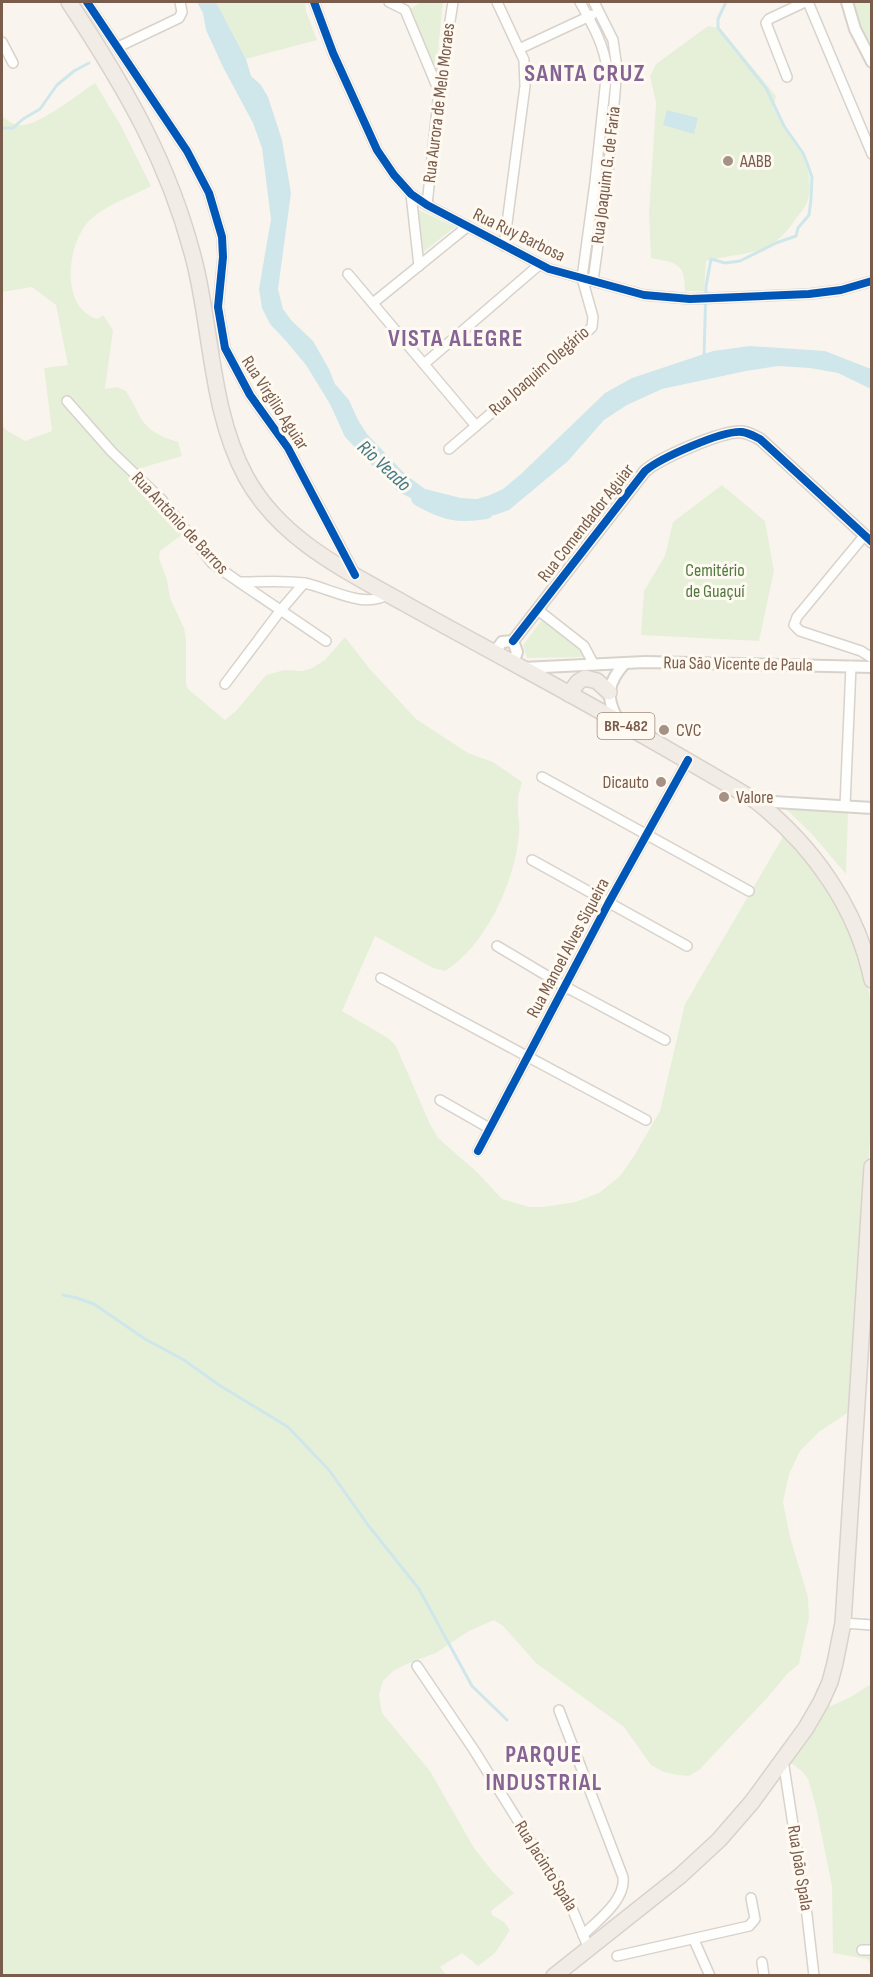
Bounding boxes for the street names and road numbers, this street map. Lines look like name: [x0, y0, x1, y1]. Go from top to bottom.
street label: Rua Aurora de Melo Moraes: [419, 22, 459, 184]
street label: Rua Joaquim G. de Faria: [587, 105, 625, 245]
street label: Rua Ruy Barbosa: [470, 204, 568, 266]
street label: Rua Joaquim Olegário: [485, 322, 593, 420]
street label: Rua Virgilio Aguiar: [237, 352, 313, 454]
street label: Rua Comendador Aguiar: [533, 460, 639, 586]
street label: Rua Antônio de Barros: [127, 467, 233, 579]
street label: Rua São Vicente de Paula: [663, 652, 813, 676]
road number: BR-482: [598, 713, 654, 739]
street label: Rua Manoel Alves Siqueira: [522, 875, 614, 1021]
street label: Rua Jacinto Spala: [510, 1817, 582, 1915]
street label: Rua João Spala: [783, 1824, 817, 1912]

